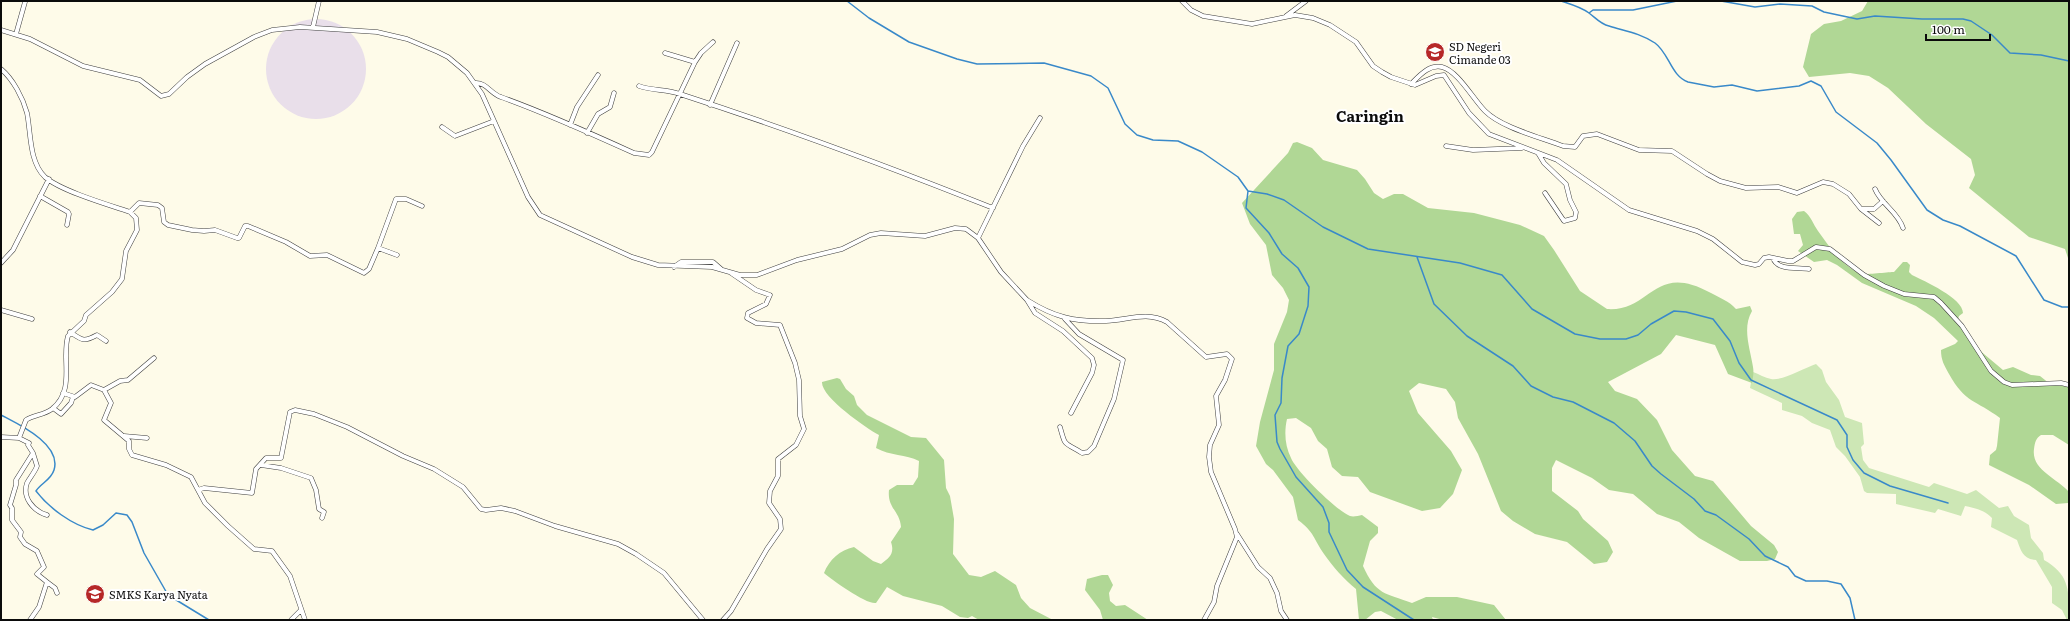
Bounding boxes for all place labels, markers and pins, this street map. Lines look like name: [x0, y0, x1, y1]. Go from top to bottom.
place label: SD Negeri Cimande 03: [1449, 38, 1511, 67]
school or university icon: SD Negeri Cimande 03: [1424, 41, 1446, 63]
school or university icon: SMKS Karya Nyata: [84, 583, 106, 605]
place label: SMKS Karya Nyata: [109, 586, 208, 602]

